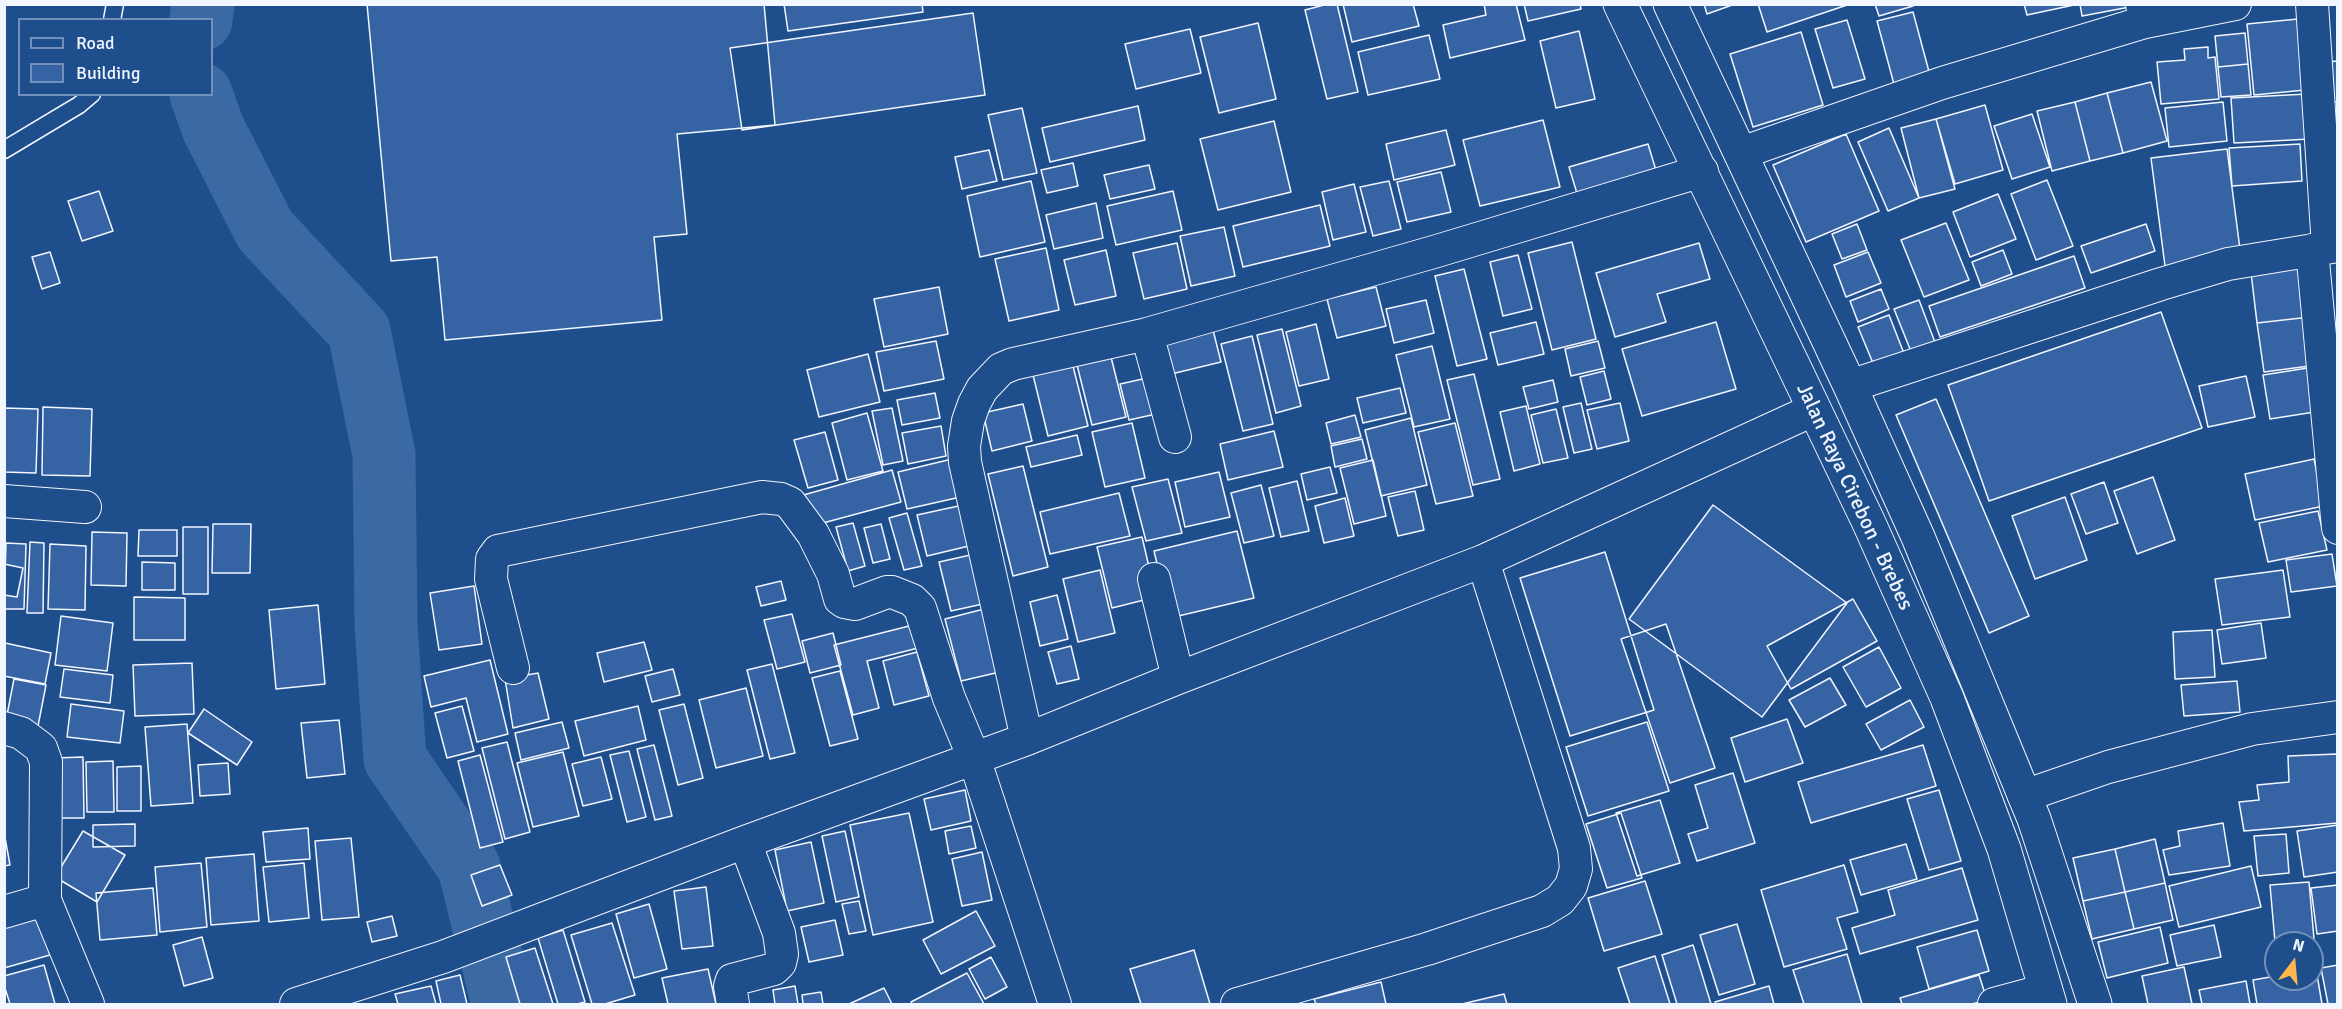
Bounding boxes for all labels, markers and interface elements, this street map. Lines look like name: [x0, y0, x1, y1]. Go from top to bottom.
legend: [18, 18, 213, 96]
text: Road: [76, 32, 115, 54]
text: Building: [76, 62, 140, 84]
street label: Jalan Raya Cirebon - Brebes: [1790, 380, 1918, 614]
north arrow: [2264, 931, 2324, 991]
text: N: [2290, 934, 2307, 957]

